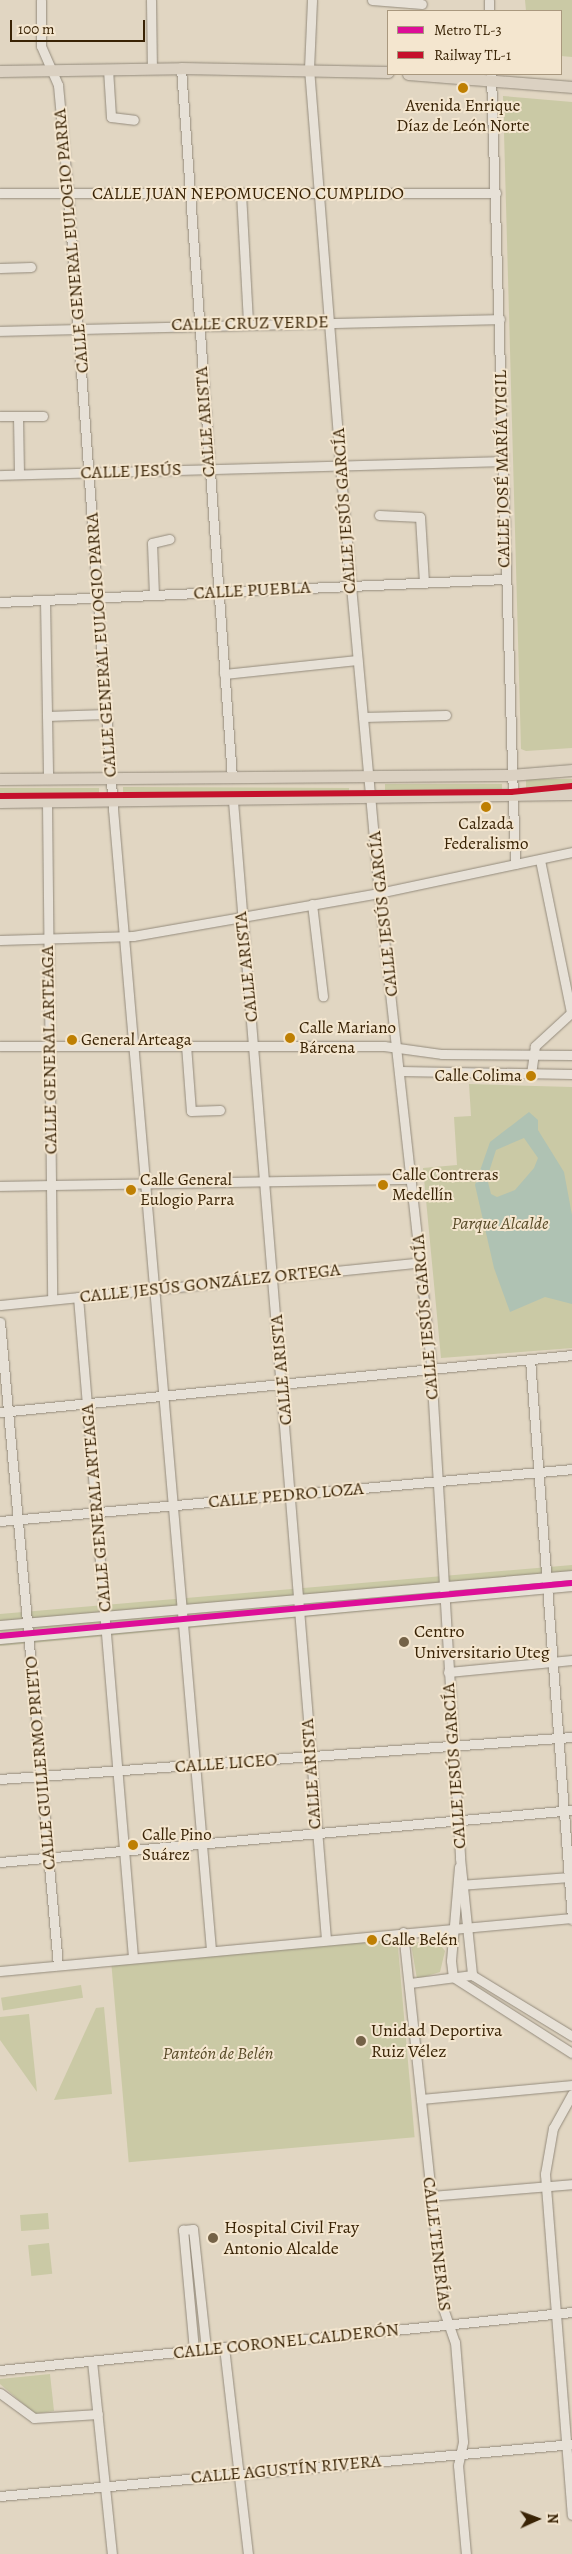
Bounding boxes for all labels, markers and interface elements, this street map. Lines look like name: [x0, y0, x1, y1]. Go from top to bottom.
scale bar: [12, 10, 148, 42]
legend: [387, 10, 562, 75]
text: 100 m: [18, 19, 55, 39]
text: Metro TL-3: [434, 20, 502, 40]
text: Railway TL-1: [434, 45, 511, 65]
marker: Avenida Enrique Díaz de León Norte: [458, 83, 468, 93]
place label: Avenida Enrique Díaz de León Norte: [396, 96, 530, 136]
street label: CALLE GENERAL EULOGIO PARRA: [49, 108, 93, 374]
street label: CALLE JUAN NEPOMUCENO CUMPLIDO: [92, 182, 404, 204]
street label: CALLE CRUZ VERDE: [171, 311, 329, 335]
street label: CALLE ARISTA: [190, 366, 220, 478]
street label: CALLE JOSÉ MARÍA VIGIL: [489, 370, 515, 568]
street label: CALLE JESÚS GARCÍA: [327, 427, 361, 595]
street label: CALLE JESÚS: [80, 458, 182, 484]
street label: CALLE GENERAL EULOGIO PARRA: [81, 512, 121, 778]
street label: CALLE PUEBLA: [193, 576, 311, 604]
marker: Calzada Federalismo: [481, 802, 491, 812]
place label: Calzada Federalismo: [444, 814, 528, 854]
street label: CALLE JESÚS GARCÍA: [364, 830, 402, 998]
street label: CALLE ARISTA: [229, 911, 263, 1023]
street label: CALLE GENERAL ARTEAGA: [36, 945, 62, 1155]
place label: Calle Mariano Bárcena: [299, 1018, 396, 1058]
place label: General Arteaga: [81, 1030, 192, 1050]
marker: Calle Mariano Bárcena: [285, 1033, 295, 1043]
marker: General Arteaga: [67, 1035, 77, 1045]
place label: Calle Colima: [434, 1066, 522, 1086]
marker: Calle Colima: [526, 1071, 536, 1081]
place label: Calle Contreras Medellín: [392, 1165, 499, 1205]
place label: Calle General Eulogio Parra: [140, 1170, 234, 1210]
marker: Calle Contreras Medellín: [378, 1180, 388, 1190]
marker: Calle General Eulogio Parra: [126, 1185, 136, 1195]
park label: Parque Alcalde: [452, 1212, 548, 1234]
street label: CALLE JESÚS GARCÍA: [407, 1233, 443, 1401]
street label: CALLE JESÚS GONZÁLEZ ORTEGA: [79, 1259, 341, 1307]
street label: CALLE ARISTA: [265, 1314, 297, 1426]
street label: CALLE GENERAL ARTEAGA: [76, 1403, 116, 1613]
street label: CALLE PEDRO LOZA: [207, 1477, 365, 1513]
place label: Centro Universitario Uteg: [414, 1621, 550, 1664]
marker: Centro Universitario Uteg: [398, 1636, 410, 1648]
street label: CALLE GUILLERMO PRIETO: [20, 1655, 60, 1871]
street label: CALLE JESÚS GARCÍA: [437, 1682, 471, 1850]
street label: CALLE ARISTA: [296, 1718, 326, 1830]
street label: CALLE LICEO: [174, 1749, 278, 1777]
place label: Calle Pino Suárez: [142, 1825, 212, 1865]
marker: Calle Pino Suárez: [128, 1840, 138, 1850]
place label: Calle Belén: [381, 1930, 458, 1950]
marker: Calle Belén: [367, 1935, 377, 1945]
place label: Unidad Deportiva Ruiz Vélez: [371, 2020, 502, 2062]
marker: Unidad Deportiva Ruiz Vélez: [355, 2035, 367, 2047]
park label: Panteón de Belén: [163, 2042, 273, 2064]
street label: CALLE TENERÍAS: [418, 2176, 456, 2312]
place label: Hospital Civil Fray Antonio Alcalde: [224, 2217, 359, 2260]
marker: Hospital Civil Fray Antonio Alcalde: [206, 2231, 220, 2245]
street label: CALLE CORONEL CALDERÓN: [172, 2318, 400, 2364]
street label: CALLE AGUSTÍN RIVERA: [190, 2450, 382, 2488]
north arrow: [512, 2494, 562, 2544]
text: N: [543, 2513, 562, 2524]

